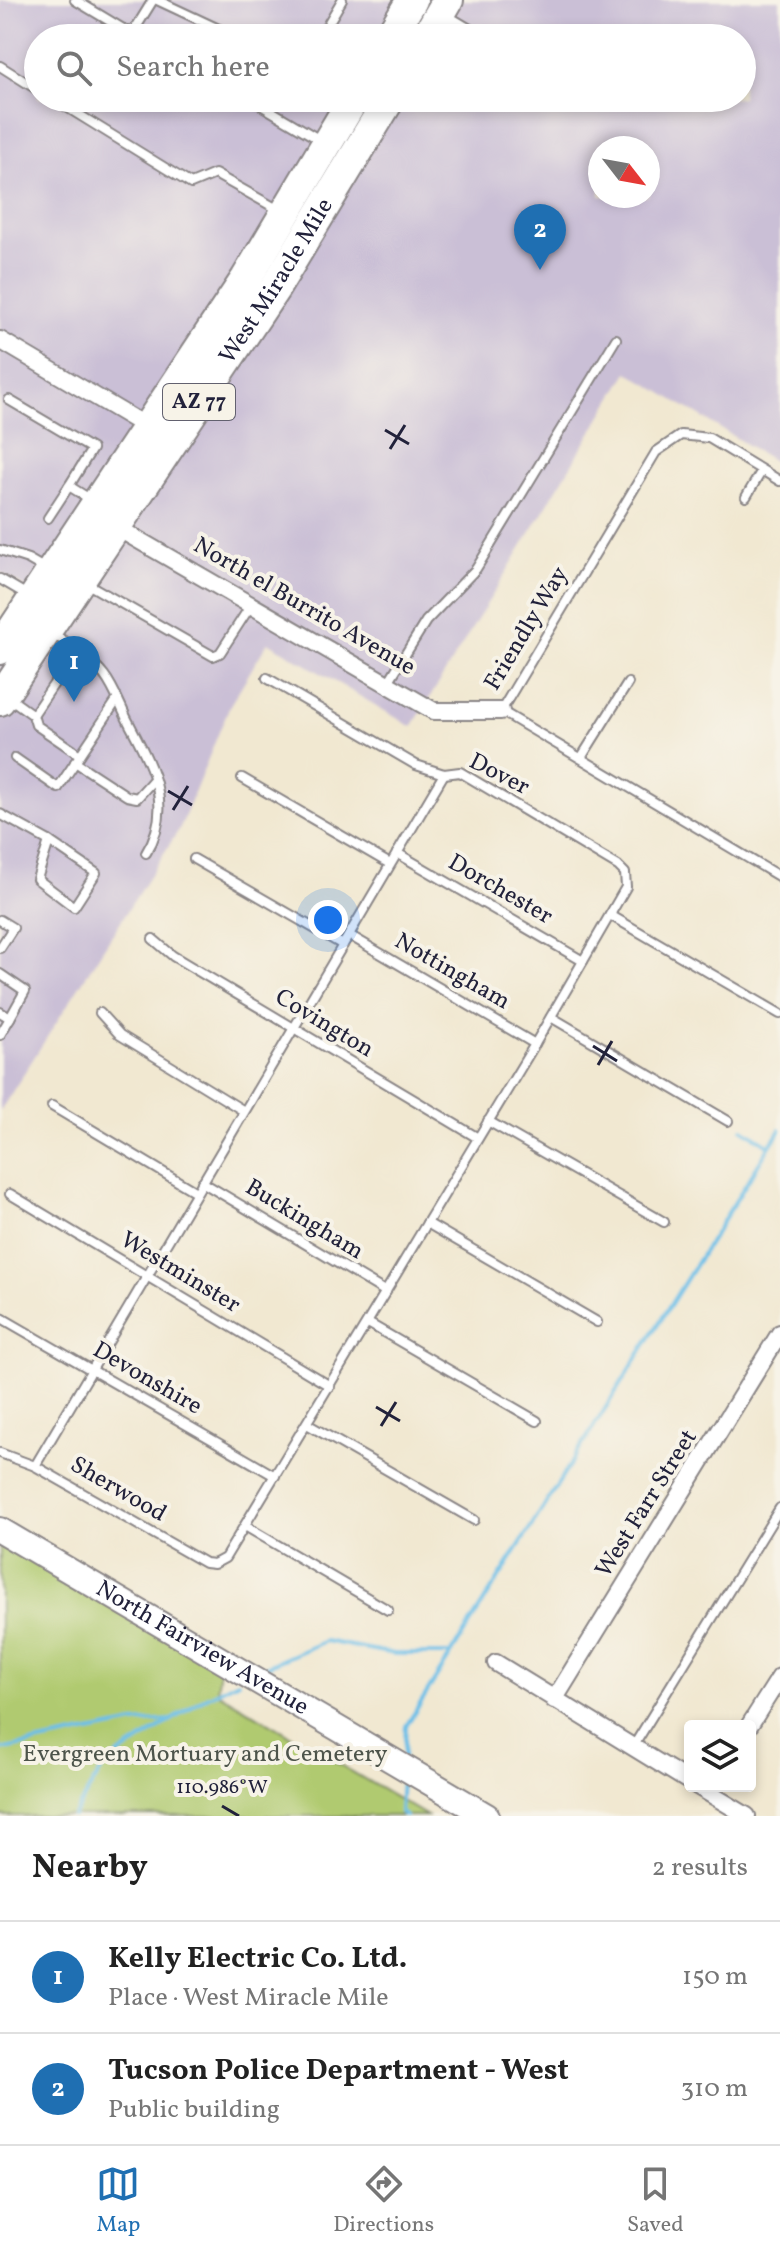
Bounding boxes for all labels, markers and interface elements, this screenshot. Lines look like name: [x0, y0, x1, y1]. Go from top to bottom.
search box: [24, 24, 756, 112]
icon: search: [52, 46, 96, 90]
text: Search here: [116, 47, 270, 89]
north arrow: [588, 136, 660, 208]
street label: West Miracle Mile: [212, 192, 342, 371]
pin: 2: [514, 204, 566, 270]
road number: AZ 77: [163, 384, 235, 420]
street label: North el Burrito Avenue: [187, 529, 421, 685]
street label: Friendly Way: [477, 560, 577, 698]
pin: 1: [48, 636, 100, 702]
street label: Dover: [463, 745, 535, 805]
street label: Dorchester: [441, 846, 559, 934]
your location: [308, 900, 348, 940]
street label: Nottingham: [388, 925, 516, 1019]
street label: Covington: [268, 981, 380, 1067]
street label: Buckingham: [238, 1171, 370, 1269]
street label: Westminster: [113, 1224, 247, 1322]
street label: Devonshire: [86, 1334, 208, 1424]
street label: West Farr Street: [588, 1423, 706, 1585]
street label: Sherwood: [63, 1449, 173, 1531]
street label: North Fairview Avenue: [89, 1573, 315, 1724]
map controls: [684, 1720, 756, 1792]
button: layers: [684, 1720, 756, 1792]
park label: Evergreen Mortuary and Cemetery: [22, 1738, 388, 1772]
text: 110.986°W: [176, 1774, 268, 1802]
text: Nearby: [32, 1845, 148, 1892]
text: 2 results: [652, 1850, 748, 1886]
text: Kelly Electric Co. Ltd.: [108, 1938, 407, 1980]
text: 1: [53, 1959, 63, 1995]
text: 150 m: [682, 1959, 748, 1995]
text: Place · West Miracle Mile: [108, 1980, 389, 2016]
text: Tucson Police Department - West: [108, 2050, 569, 2092]
text: 2: [51, 2071, 65, 2107]
text: 310 m: [681, 2071, 748, 2107]
text: Public building: [108, 2092, 280, 2128]
tab: Map: [96, 2162, 140, 2241]
tab: Directions: [333, 2162, 434, 2241]
tab: Saved: [627, 2162, 684, 2241]

